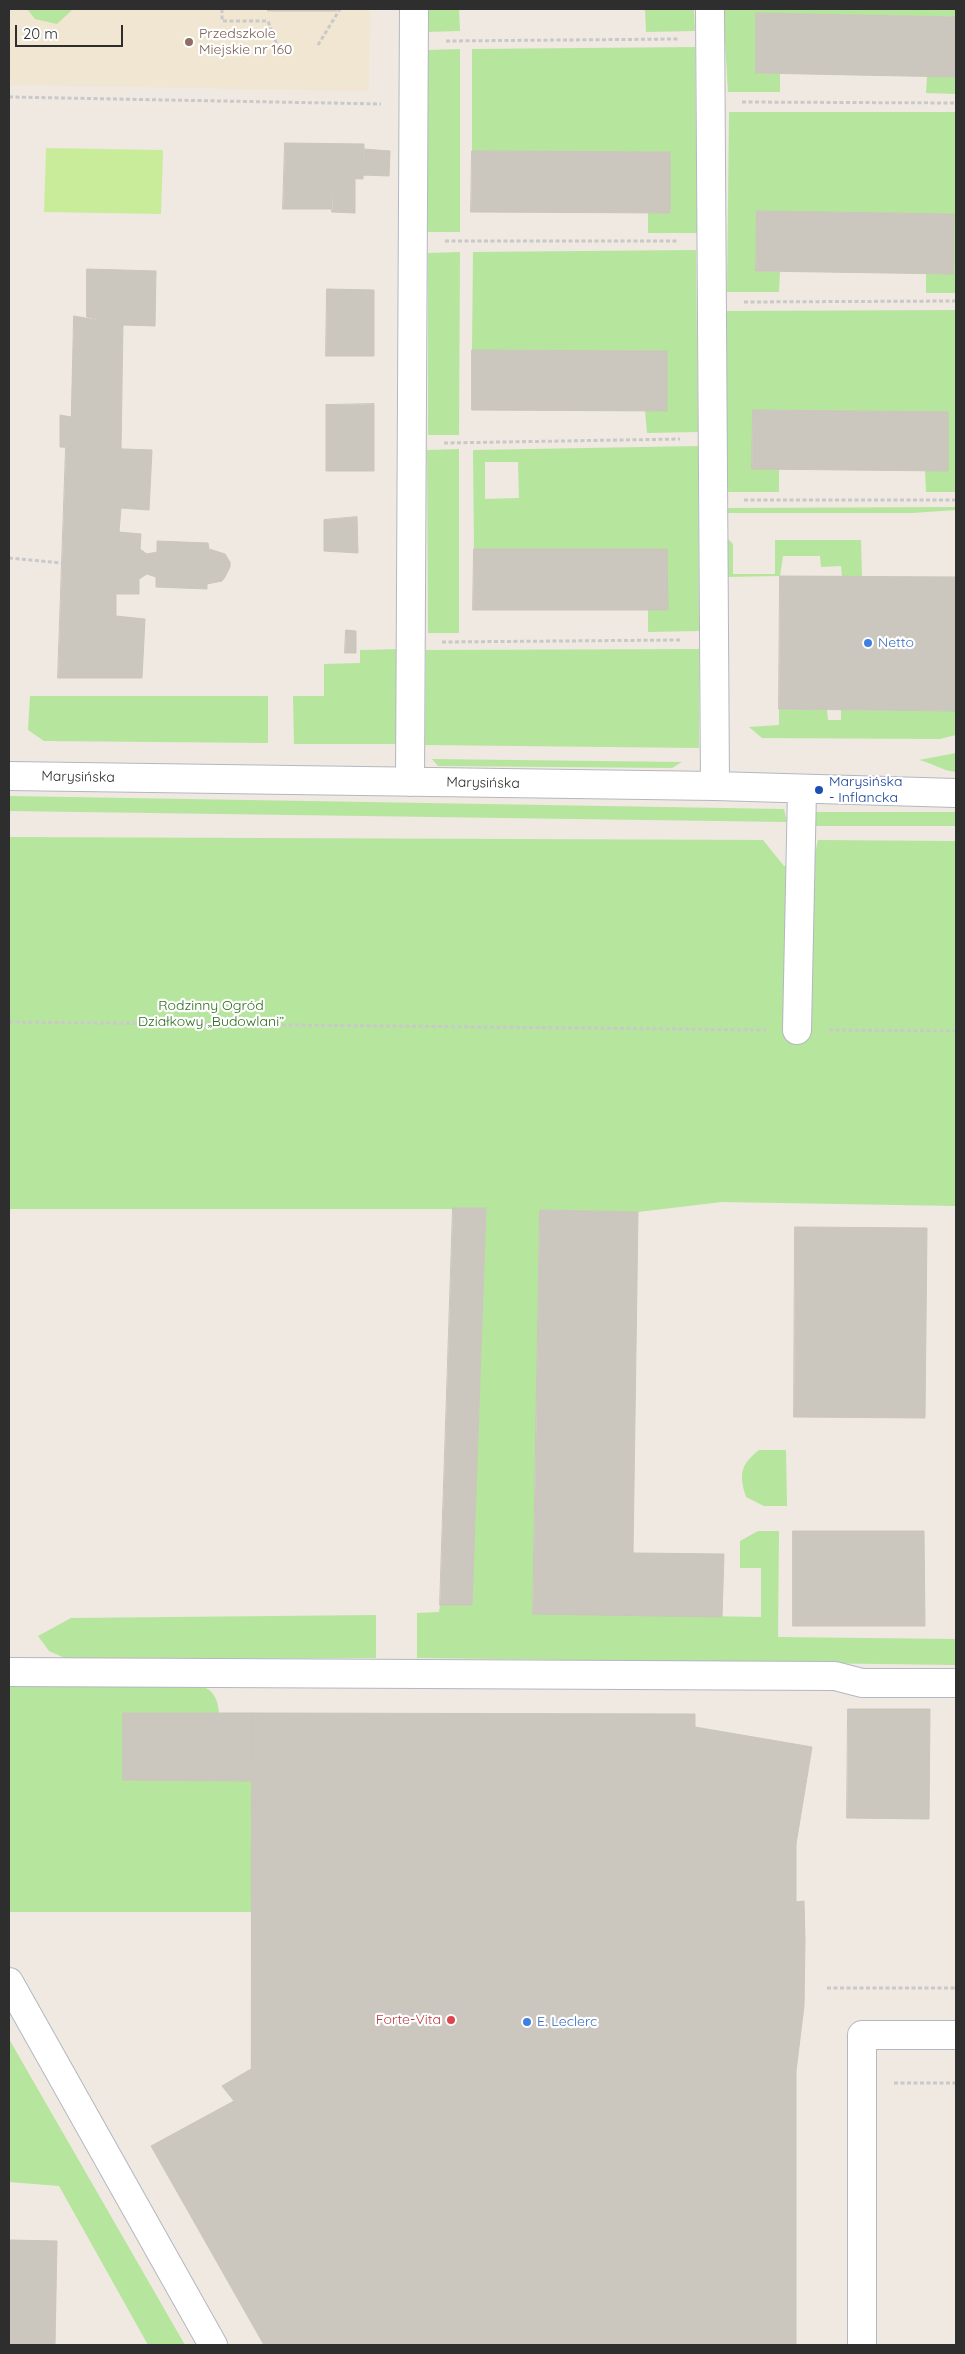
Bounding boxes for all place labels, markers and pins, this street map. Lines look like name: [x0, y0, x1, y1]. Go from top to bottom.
place label: Przedszkole Miejskie nr 160: [199, 26, 292, 58]
marker: Przedszkole Miejskie nr 160: [183, 36, 195, 48]
place label: Netto: [878, 635, 914, 651]
marker: Netto: [862, 637, 874, 649]
place label: Marysińska - Inflancka: [829, 774, 902, 806]
marker: Marysińska - Inflancka: [813, 784, 825, 796]
place label: Forte-Vita: [376, 2012, 441, 2028]
marker: Forte-Vita: [445, 2014, 457, 2026]
place label: E. Leclerc: [537, 2014, 597, 2030]
marker: E. Leclerc: [521, 2016, 533, 2028]

